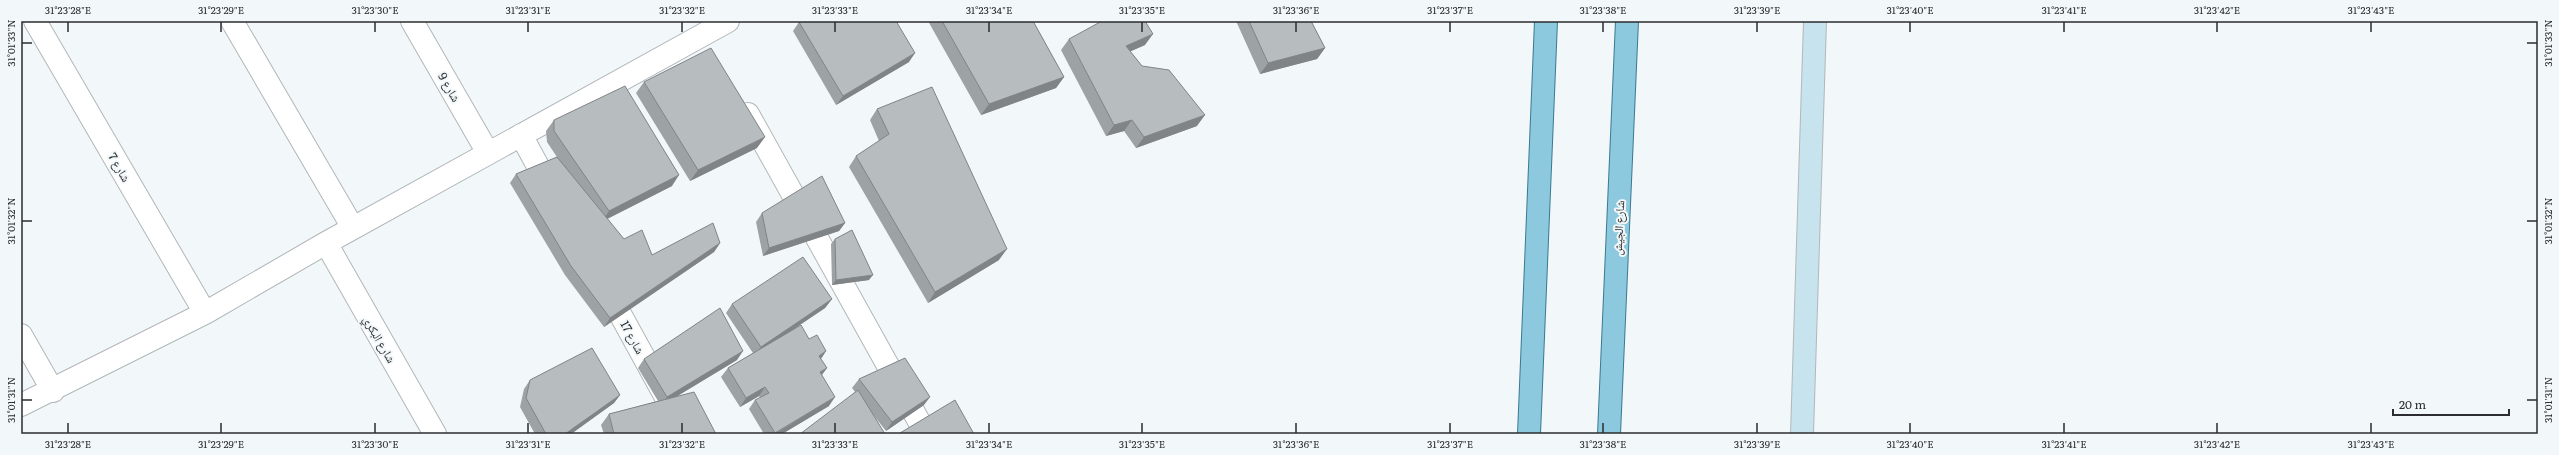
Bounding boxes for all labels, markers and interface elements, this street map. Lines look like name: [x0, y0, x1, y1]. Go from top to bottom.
text: 31°23'28"E: [45, 2, 91, 17]
text: 31°23'29"E: [198, 2, 244, 17]
text: 31°23'30"E: [351, 2, 399, 17]
text: 31°23'31"E: [505, 2, 551, 17]
text: 31°23'32"E: [659, 2, 705, 17]
text: 31°23'33"E: [812, 2, 858, 17]
text: 31°23'34"E: [966, 2, 1012, 17]
text: 31°23'35"E: [1119, 2, 1165, 17]
text: 31°23'36"E: [1273, 2, 1319, 17]
text: 31°23'37"E: [1427, 2, 1473, 17]
text: 31°23'38"E: [1580, 2, 1626, 17]
text: 31°23'39"E: [1734, 2, 1780, 17]
text: 31°23'40"E: [1886, 2, 1934, 17]
text: 31°23'41"E: [2041, 2, 2087, 17]
text: 31°23'42"E: [2194, 2, 2240, 17]
text: 31°23'43"E: [2348, 2, 2394, 17]
text: 31°01'33"N: [3, 19, 18, 67]
text: 31°01'33"N: [2540, 19, 2555, 67]
street label: شارع 9: [434, 69, 466, 105]
street label: شارع 7: [104, 149, 136, 185]
text: 31°01'32"N: [3, 197, 18, 245]
text: 31°01'32"N: [2540, 197, 2555, 245]
street label: شارع الجيش: [1608, 200, 1628, 256]
street label: شارع البكري: [357, 312, 401, 367]
street label: شارع 17: [616, 317, 650, 357]
text: 31°01'31"N: [3, 377, 18, 423]
text: 31°01'31"N: [2540, 377, 2555, 423]
scale bar: [2393, 391, 2509, 417]
text: 20 m: [2399, 395, 2426, 413]
text: 31°23'28"E: [45, 436, 91, 451]
text: 31°23'29"E: [198, 436, 244, 451]
text: 31°23'30"E: [351, 436, 399, 451]
text: 31°23'31"E: [505, 436, 551, 451]
text: 31°23'32"E: [659, 436, 705, 451]
text: 31°23'33"E: [812, 436, 858, 451]
text: 31°23'34"E: [966, 436, 1012, 451]
text: 31°23'35"E: [1119, 436, 1165, 451]
text: 31°23'36"E: [1273, 436, 1319, 451]
text: 31°23'37"E: [1427, 436, 1473, 451]
text: 31°23'38"E: [1580, 436, 1626, 451]
text: 31°23'39"E: [1734, 436, 1780, 451]
text: 31°23'40"E: [1886, 436, 1934, 451]
text: 31°23'41"E: [2041, 436, 2087, 451]
text: 31°23'42"E: [2194, 436, 2240, 451]
text: 31°23'43"E: [2348, 436, 2394, 451]

